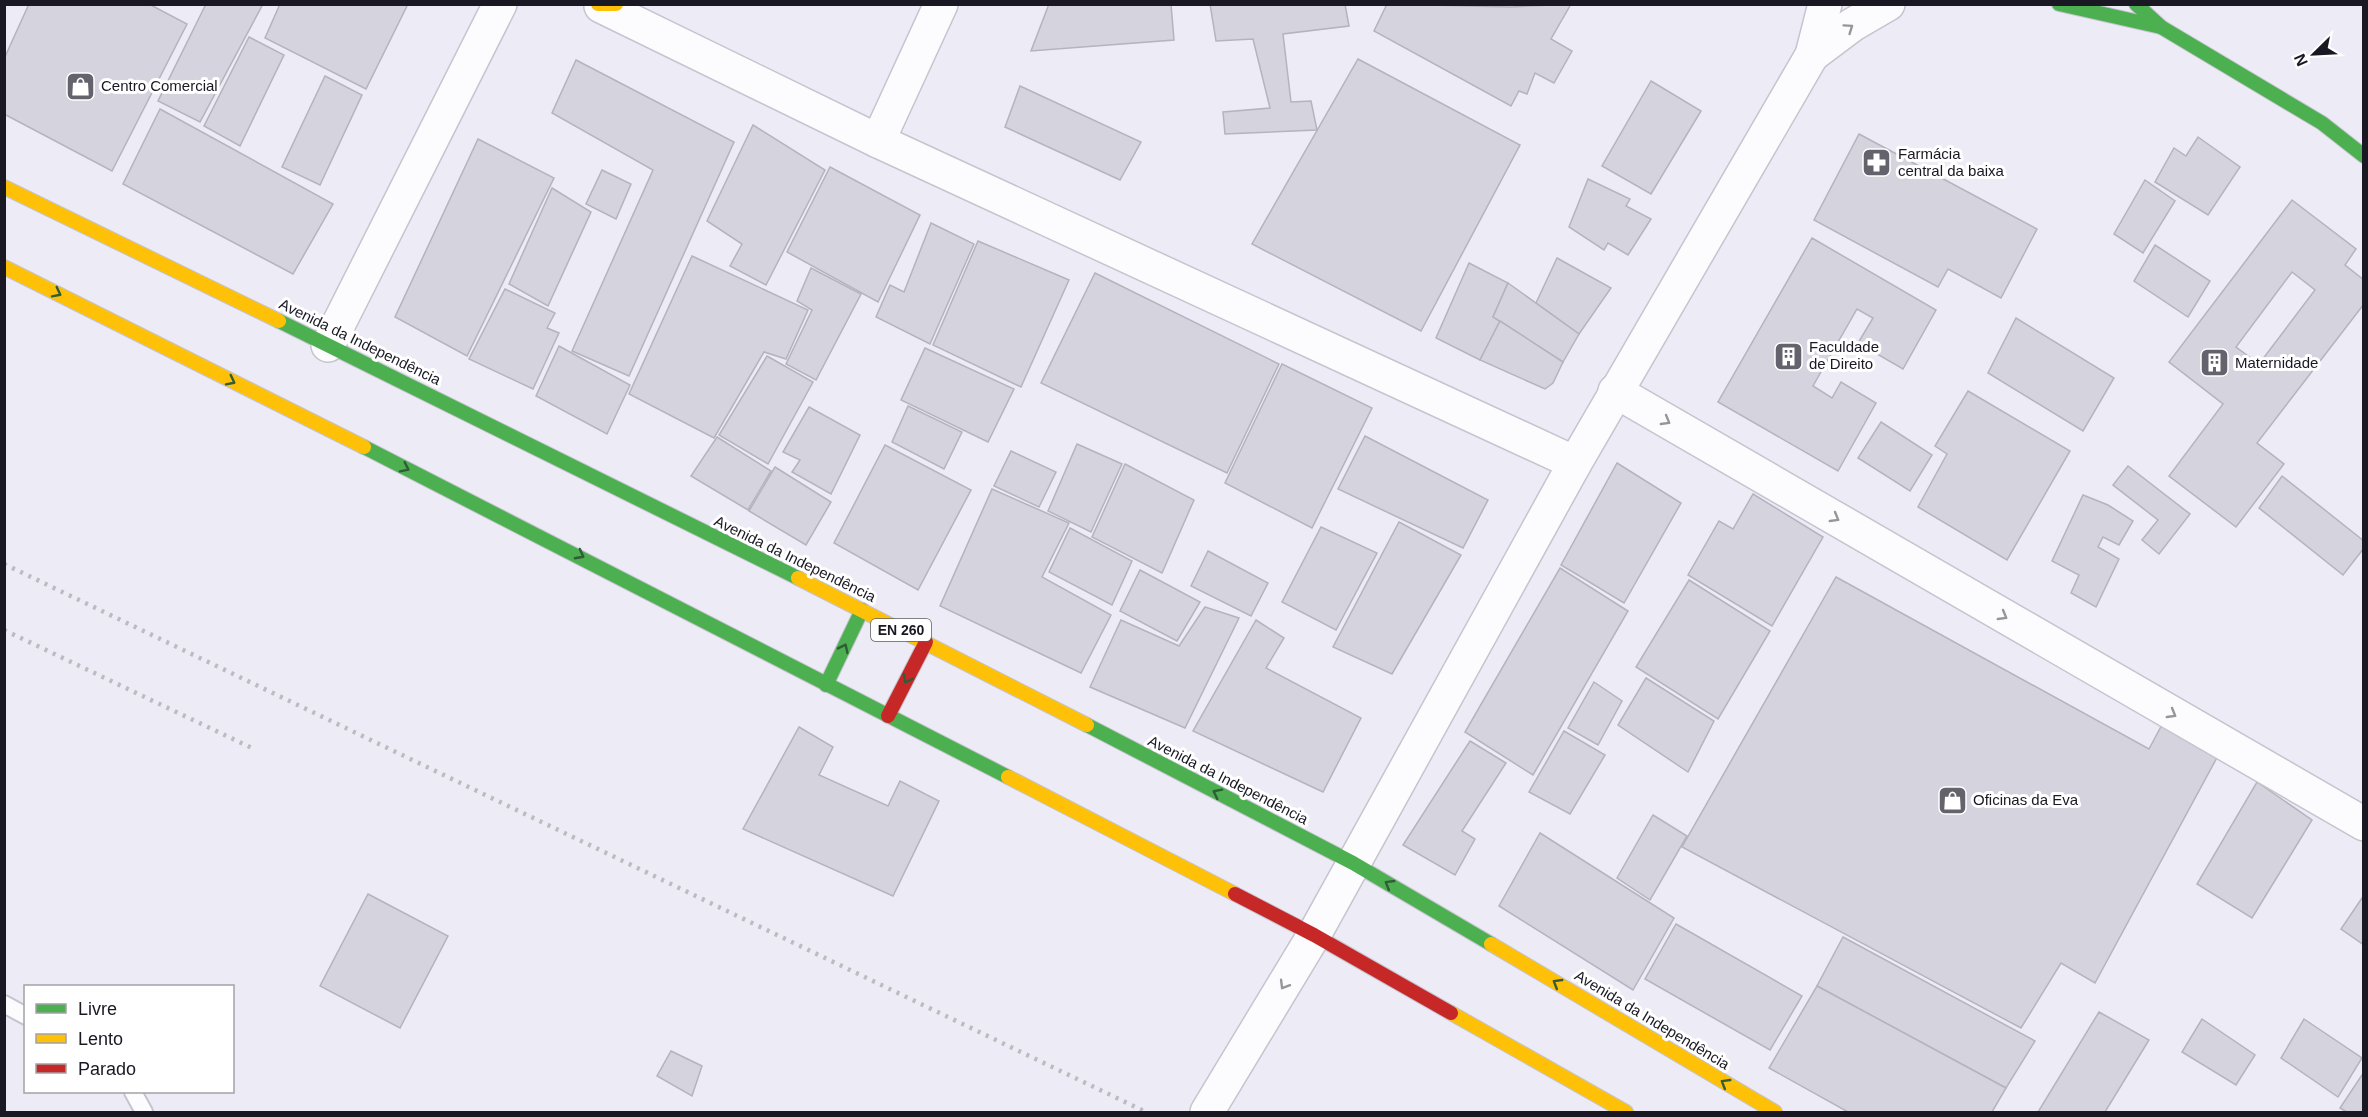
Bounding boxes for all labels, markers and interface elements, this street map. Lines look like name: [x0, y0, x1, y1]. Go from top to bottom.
one-way arrow: [1842, 24, 1853, 35]
north arrow: [2284, 24, 2344, 84]
text: N: [2291, 51, 2311, 69]
shop icon: Centro Comercial: [64, 70, 96, 102]
place label: Centro Comercial: [101, 77, 218, 94]
place label: Farmácia central da baixa: [1898, 145, 2005, 179]
pharmacy icon: Farmácia central da baixa: [1861, 147, 1893, 179]
one-way arrow: [50, 286, 61, 297]
street label: Avenida da Independência: [277, 295, 444, 388]
place label: Faculdade de Direito: [1809, 338, 1879, 372]
building icon: Faculdade de Direito: [1772, 340, 1804, 372]
building icon: Maternidade: [2198, 347, 2230, 379]
place label: Maternidade: [2235, 354, 2318, 371]
one-way arrow: [225, 373, 236, 385]
one-way arrow: [1660, 413, 1670, 425]
one-way arrow: [399, 460, 410, 472]
one-way arrow: [1829, 511, 1839, 523]
street label: Avenida da Independência: [712, 512, 879, 605]
one-way arrow: [573, 548, 584, 559]
one-way arrow: [1997, 609, 2007, 620]
road number: EN 260: [871, 619, 931, 641]
one-way arrow: [837, 643, 849, 654]
one-way arrow: [903, 673, 914, 683]
one-way arrow: [2166, 706, 2176, 718]
street label: Avenida da Independência: [1145, 732, 1312, 828]
shop icon: Oficinas da Eva: [1936, 784, 1968, 816]
one-way arrow: [1213, 788, 1224, 800]
place label: Oficinas da Eva: [1973, 791, 2079, 808]
one-way arrow: [1385, 880, 1395, 892]
street label: Avenida da Independência: [1572, 967, 1733, 1073]
one-way arrow: [1279, 979, 1291, 989]
one-way arrow: [1553, 979, 1563, 991]
legend: [24, 985, 234, 1093]
text: Livre: [78, 999, 117, 1019]
text: Lento: [78, 1029, 123, 1049]
text: Parado: [78, 1059, 136, 1079]
one-way arrow: [1721, 1078, 1731, 1090]

